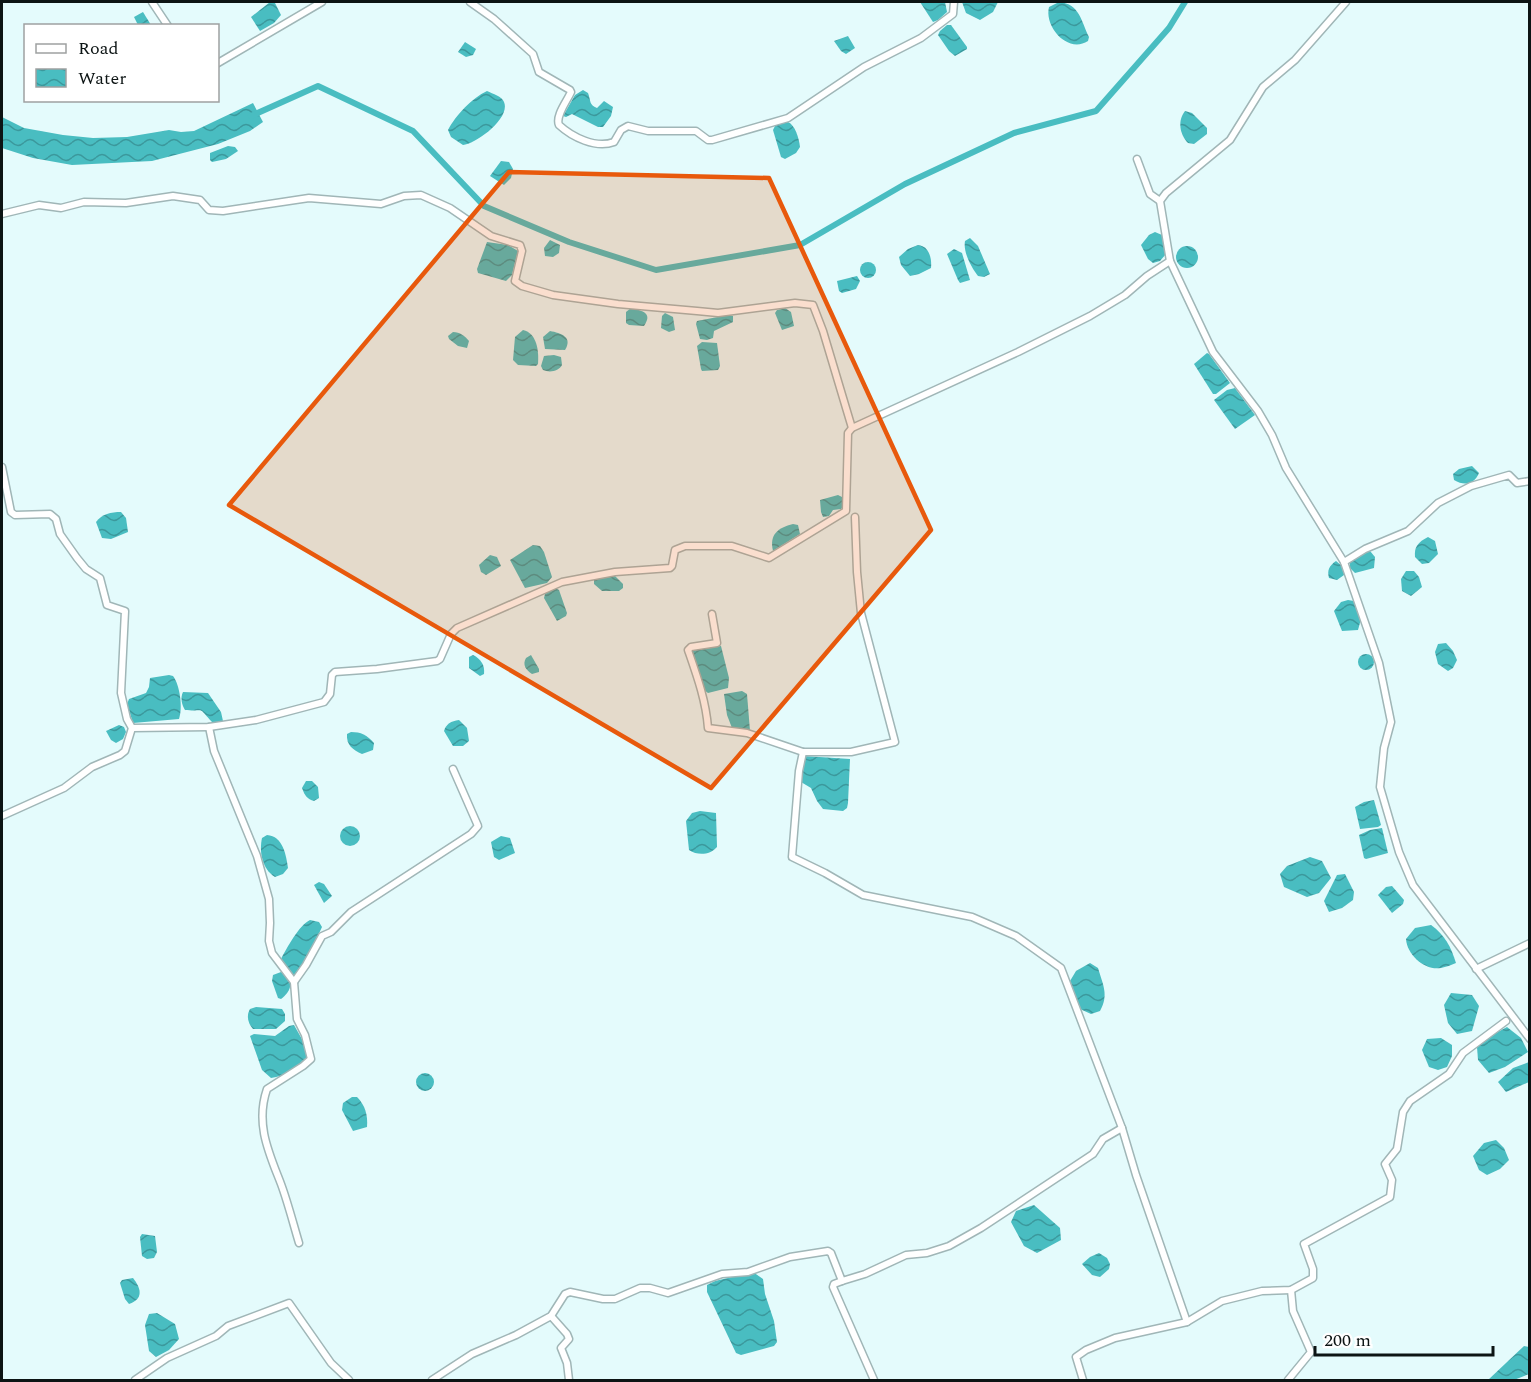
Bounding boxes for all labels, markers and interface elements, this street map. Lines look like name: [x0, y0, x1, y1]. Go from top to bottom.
legend: [24, 24, 219, 102]
text: Road: [78, 35, 119, 62]
text: Water: [78, 65, 126, 92]
scale bar: [1315, 1319, 1494, 1357]
text: 200 m: [1324, 1327, 1371, 1354]

